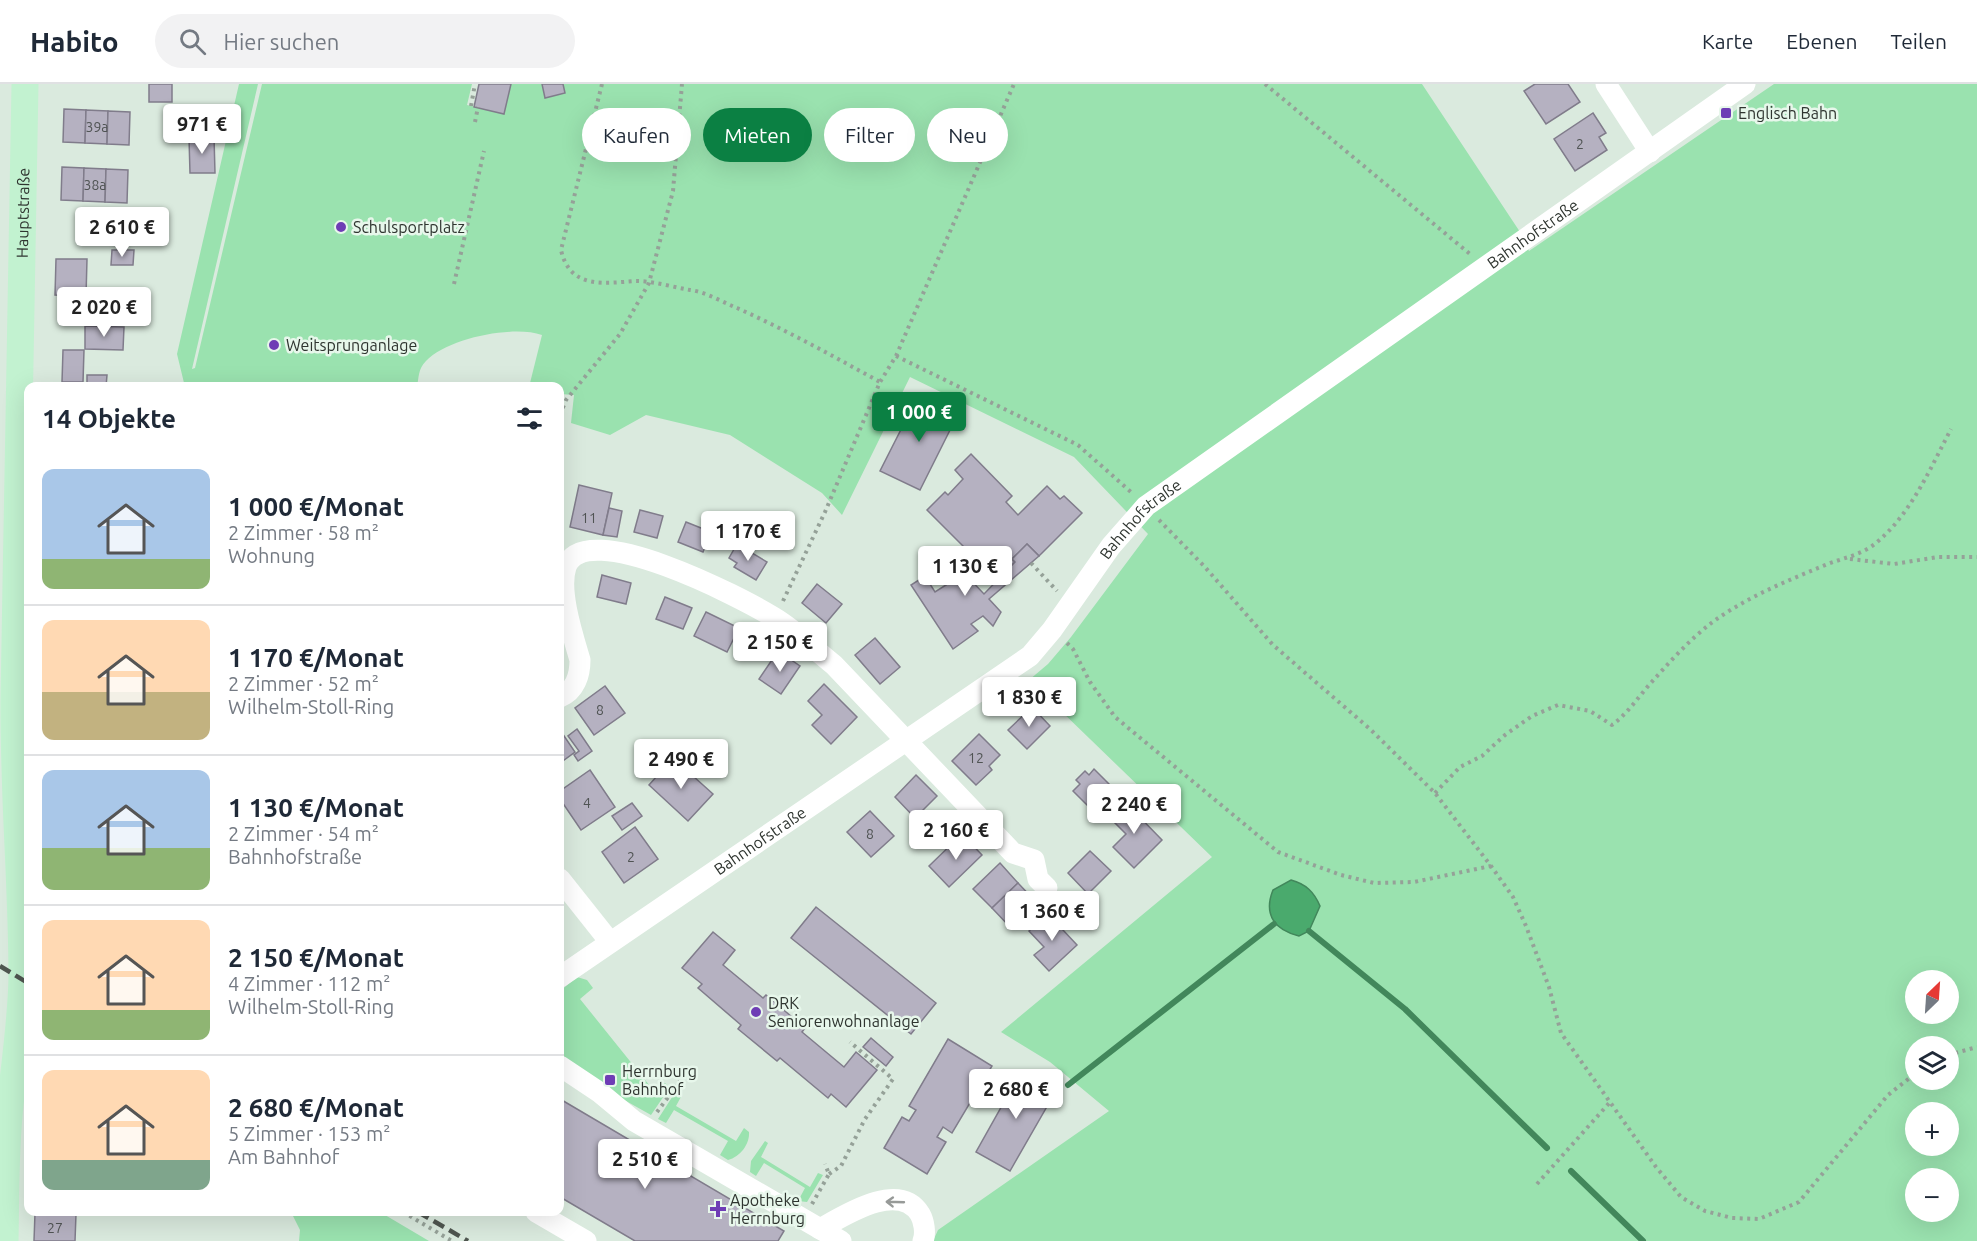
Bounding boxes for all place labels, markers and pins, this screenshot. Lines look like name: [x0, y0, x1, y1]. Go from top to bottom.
pin: 971 €: [160, 104, 244, 155]
place label: Englisch Bahn: [1738, 104, 1837, 122]
marker: Englisch Bahn: [1719, 106, 1733, 120]
pin: 2 610 €: [67, 207, 177, 258]
place label: Schulsportplatz: [353, 218, 465, 236]
marker: Schulsportplatz: [334, 220, 348, 234]
pin: 2 020 €: [49, 287, 159, 338]
place label: Weitsprunganlage: [286, 336, 417, 354]
marker: Weitsprunganlage: [267, 338, 281, 352]
pin: 1 000 €: [864, 392, 974, 443]
pin: 1 170 €: [693, 511, 803, 562]
pin: 1 130 €: [910, 546, 1020, 597]
pin: 2 150 €: [725, 622, 835, 673]
pin: 1 830 €: [974, 677, 1084, 728]
pin: 2 490 €: [626, 739, 736, 790]
pin: 2 240 €: [1079, 784, 1189, 835]
pin: 2 160 €: [901, 810, 1011, 861]
pin: 1 360 €: [997, 891, 1107, 942]
place label: DRK Seniorenwohnanlage: [768, 994, 919, 1030]
marker: DRK Seniorenwohnanlage: [749, 1005, 763, 1019]
place label: Herrnburg Bahnhof: [622, 1062, 697, 1098]
pin: 2 680 €: [961, 1069, 1071, 1120]
marker: Herrnburg Bahnhof: [603, 1073, 617, 1087]
pin: 2 510 €: [590, 1139, 700, 1190]
place label: Apotheke Herrnburg: [730, 1191, 805, 1227]
marker: Apotheke Herrnburg: [711, 1202, 725, 1216]

